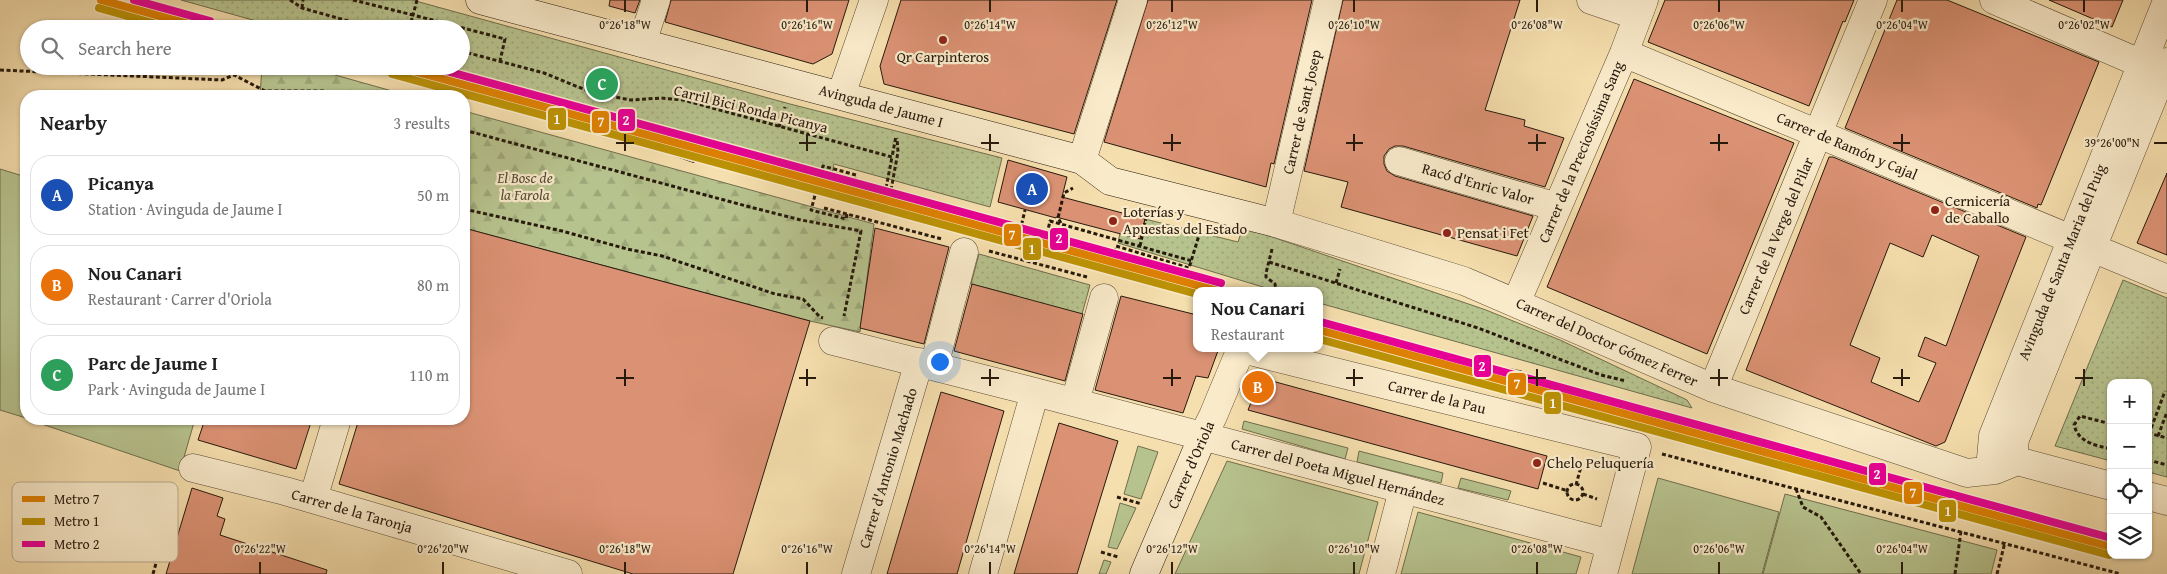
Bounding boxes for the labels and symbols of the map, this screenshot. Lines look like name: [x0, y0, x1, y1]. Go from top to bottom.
text: 0°26'18"W: [599, 16, 652, 33]
text: 0°26'16"W: [781, 16, 834, 33]
text: 0°26'14"W: [964, 16, 1017, 33]
text: 0°26'12"W: [1146, 16, 1199, 33]
text: 0°26'10"W: [1328, 16, 1381, 33]
text: 0°26'08"W: [1511, 16, 1564, 33]
text: 0°26'06"W: [1693, 16, 1746, 33]
text: 0°26'04"W: [1876, 16, 1929, 33]
text: 0°26'02"W: [2058, 16, 2111, 33]
marker: Qr Carpinteros: [937, 34, 949, 46]
place label: Qr Carpinteros: [897, 46, 989, 67]
street label: Carrer de Sant Josep: [1277, 48, 1326, 176]
street label: Carrer de la Preciosíssima Sang: [1533, 57, 1629, 246]
pin: C: [586, 65, 618, 103]
street label: Carril Bici Ronda Picanya: [672, 79, 830, 138]
street label: Avinguda de Jaume I: [817, 79, 946, 132]
street label: Carrer de Ramón y Cajal: [1774, 106, 1921, 185]
line badge: 1: [547, 107, 567, 131]
line badge: 2: [617, 108, 636, 132]
text: 1: [553, 109, 561, 129]
line badge: 7: [591, 110, 610, 134]
text: 2: [622, 110, 630, 130]
text: 7: [597, 112, 605, 132]
text: 39°26'00"N: [2084, 134, 2140, 151]
street label: Carrer de la Verge del Pilar: [1733, 154, 1818, 318]
street label: Racó d'Enric Valor: [1420, 157, 1537, 210]
street label: Avinguda de Santa Maria del Puig: [2012, 160, 2111, 363]
park label: El Bosc de la Farola: [496, 167, 553, 205]
pin: A: [1016, 170, 1048, 208]
place label: Cernicería de Caballo: [1945, 190, 2010, 228]
place label: Loterías y Apuestas del Estado: [1123, 201, 1247, 239]
marker: Cernicería de Caballo: [1929, 204, 1941, 216]
marker: Loterías y Apuestas del Estado: [1107, 215, 1119, 227]
place label: Pensat i Fet: [1457, 222, 1529, 243]
line badge: 7: [1003, 223, 1022, 247]
text: 7: [1008, 225, 1016, 245]
line badge: 2: [1049, 227, 1069, 251]
marker: Pensat i Fet: [1441, 227, 1453, 239]
text: 2: [1055, 228, 1063, 248]
line badge: 1: [1022, 237, 1042, 261]
text: 1: [1028, 239, 1036, 259]
street label: Carrer del Doctor Gómez Ferrer: [1513, 292, 1702, 391]
your location: [927, 349, 953, 375]
line badge: 2: [1473, 354, 1492, 378]
text: 2: [1478, 356, 1486, 376]
pin: B: [1242, 368, 1274, 406]
line badge: 7: [1507, 372, 1527, 396]
street label: Carrer de la Pau: [1386, 374, 1489, 419]
text: 7: [1513, 374, 1521, 394]
street label: Carrer d'Antonio Machado: [853, 385, 922, 551]
line badge: 1: [1543, 391, 1562, 415]
text: 1: [1549, 393, 1557, 413]
street label: Carrer d'Oriola: [1162, 417, 1219, 512]
street label: Carrer del Poeta Miguel Hernández: [1229, 433, 1448, 510]
place label: Chelo Peluquería: [1547, 452, 1654, 473]
marker: Chelo Peluquería: [1531, 457, 1543, 469]
line badge: 2: [1868, 462, 1887, 486]
text: 2: [1873, 464, 1881, 484]
line badge: 7: [1903, 481, 1923, 505]
legend: [12, 482, 178, 562]
street label: Carrer de la Taronja: [289, 483, 415, 538]
text: 7: [1909, 483, 1917, 503]
text: Metro 7: [54, 489, 100, 509]
line badge: 1: [1938, 499, 1957, 523]
text: 1: [1944, 501, 1952, 521]
text: Metro 1: [54, 511, 100, 531]
text: Metro 2: [54, 534, 100, 554]
text: 0°26'22"W: [234, 540, 287, 557]
text: 0°26'20"W: [417, 540, 470, 557]
text: 0°26'18"W: [599, 540, 652, 557]
text: 0°26'16"W: [781, 540, 834, 557]
text: 0°26'14"W: [964, 540, 1017, 557]
text: 0°26'12"W: [1146, 540, 1199, 557]
text: 0°26'10"W: [1328, 540, 1381, 557]
text: 0°26'08"W: [1511, 540, 1564, 557]
text: 0°26'06"W: [1693, 540, 1746, 557]
text: 0°26'04"W: [1876, 540, 1929, 557]

